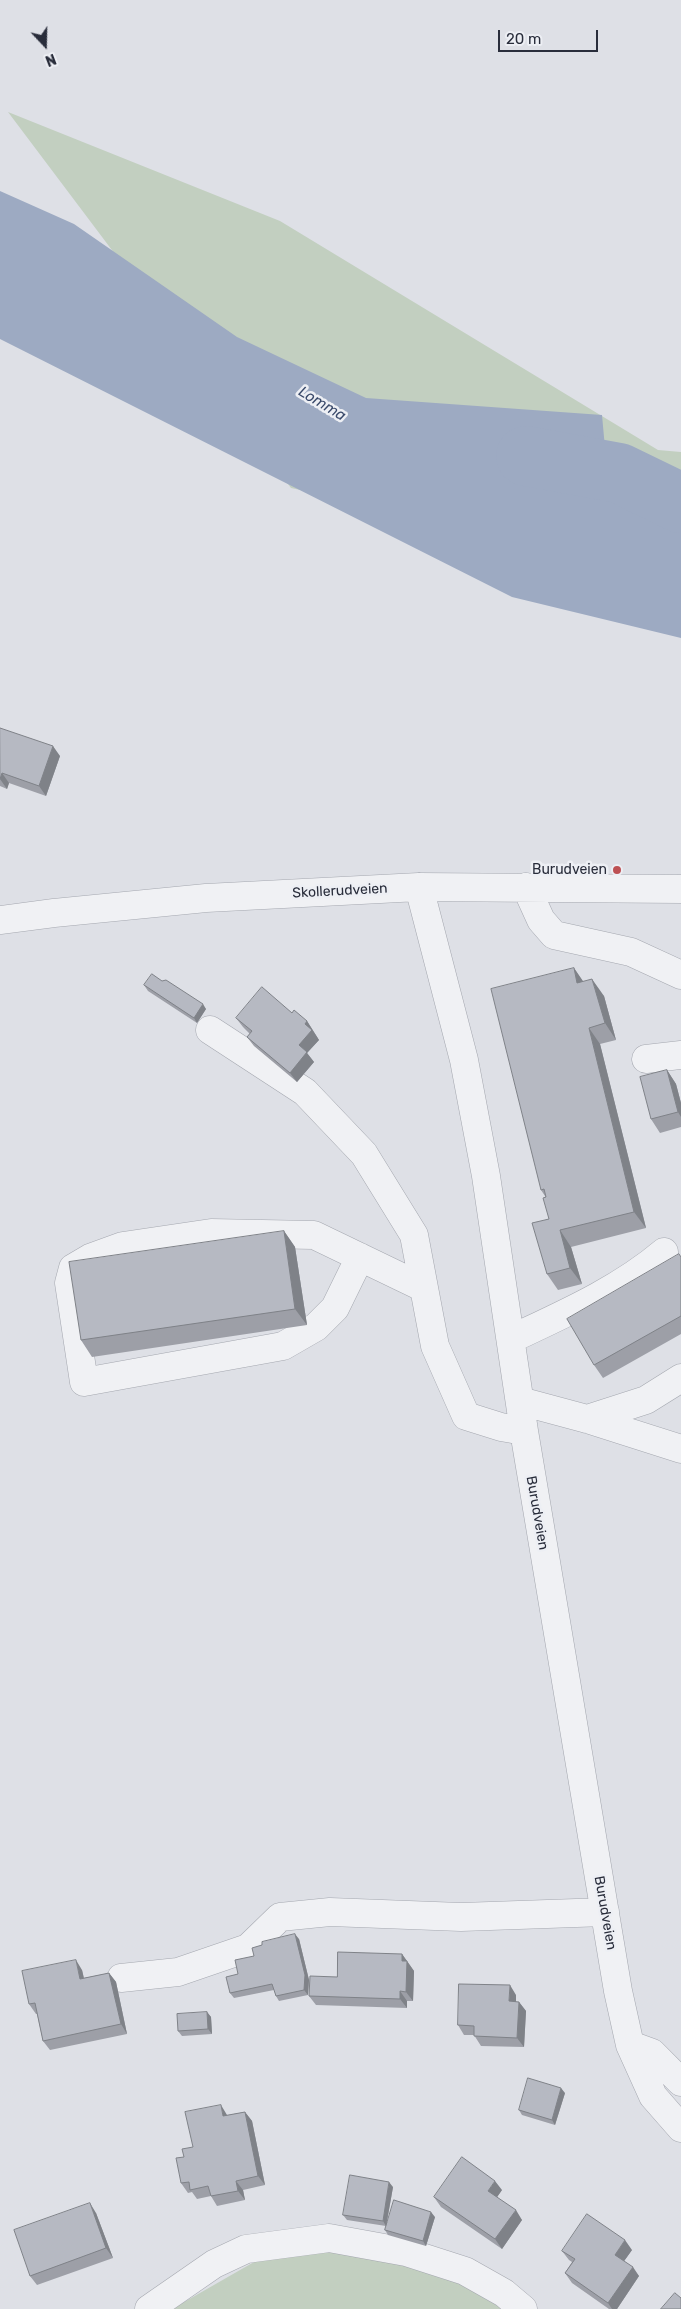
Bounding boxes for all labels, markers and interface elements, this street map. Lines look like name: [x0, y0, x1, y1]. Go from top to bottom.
north arrow: [20, 20, 70, 70]
scale bar: [501, 20, 601, 52]
text: 20 m: [506, 30, 541, 48]
text: N: [43, 50, 58, 69]
water label: Lomma: [295, 383, 349, 425]
place label: Burudveien: [532, 862, 607, 878]
marker: Burudveien: [611, 864, 623, 876]
street label: Skollerudveien: [292, 880, 388, 902]
street label: Burudveien: [522, 1475, 552, 1551]
street label: Burudveien: [590, 1875, 620, 1951]

